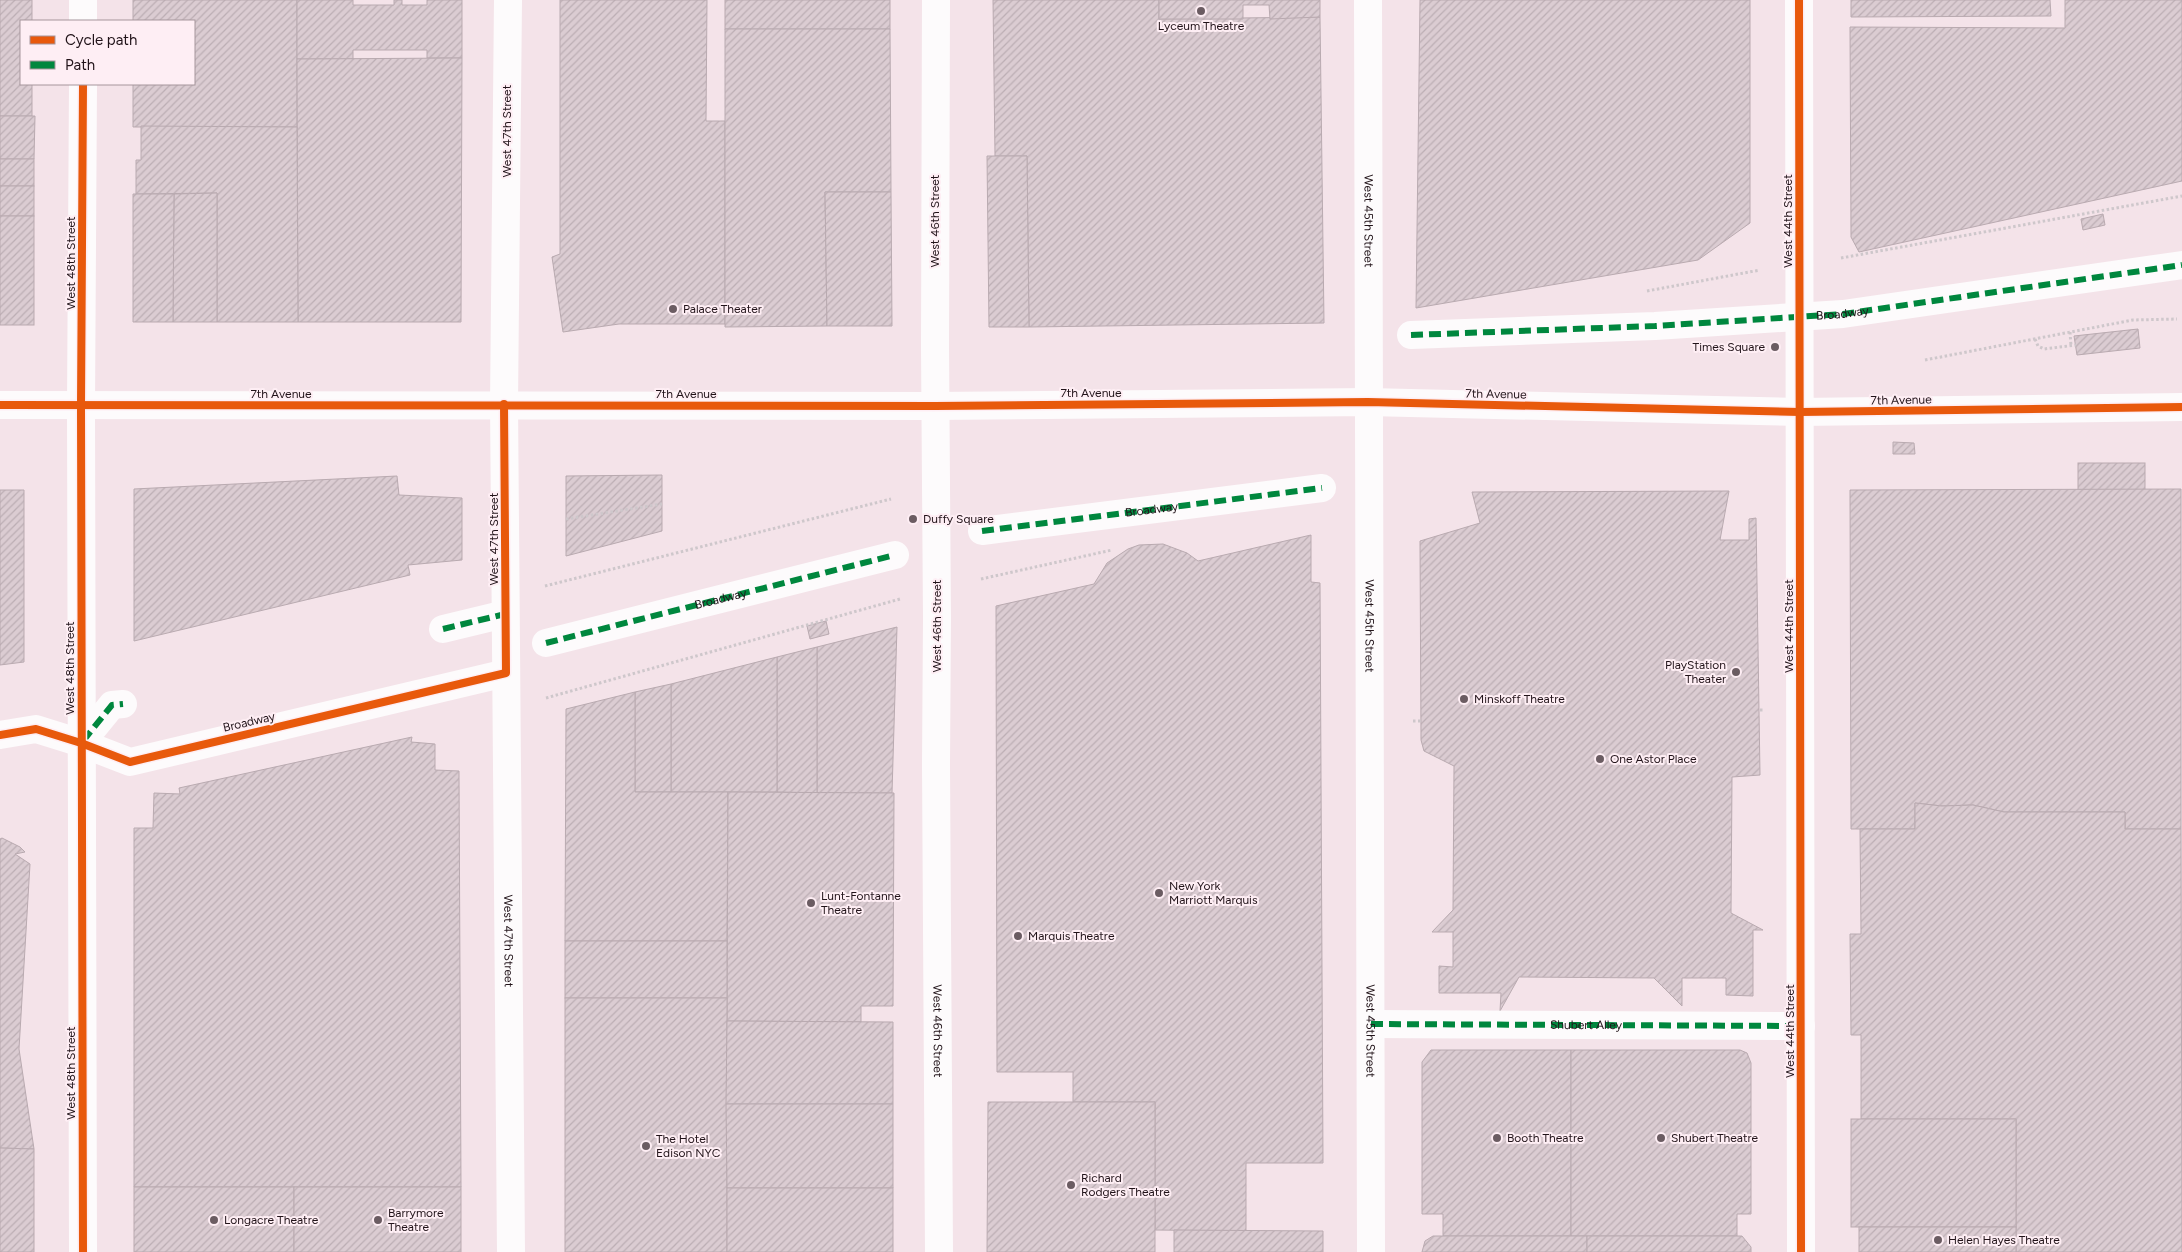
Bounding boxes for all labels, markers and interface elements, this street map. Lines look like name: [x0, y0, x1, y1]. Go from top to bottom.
marker: Lyceum Theatre: [1195, 5, 1207, 17]
place label: Lyceum Theatre: [1158, 19, 1245, 33]
legend: [20, 20, 195, 85]
text: Cycle path: [65, 31, 137, 49]
text: Path: [65, 56, 95, 74]
street label: West 47th Street: [500, 84, 514, 177]
street label: West 46th Street: [928, 174, 942, 267]
street label: West 44th Street: [1781, 174, 1795, 268]
street label: West 45th Street: [1361, 175, 1376, 268]
street label: West 48th Street: [64, 216, 78, 310]
place label: Palace Theater: [683, 302, 762, 316]
marker: Palace Theater: [667, 303, 679, 315]
street label: Broadway: [1815, 303, 1870, 323]
place label: Times Square: [1693, 340, 1765, 354]
marker: Times Square: [1769, 341, 1781, 353]
street label: 7th Avenue: [1060, 386, 1122, 400]
street label: 7th Avenue: [1465, 386, 1527, 402]
street label: 7th Avenue: [250, 387, 312, 401]
street label: 7th Avenue: [655, 387, 717, 401]
street label: 7th Avenue: [1870, 392, 1932, 408]
street label: West 47th Street: [487, 492, 501, 585]
street label: Broadway: [1124, 499, 1180, 520]
place label: Duffy Square: [923, 512, 994, 526]
marker: Duffy Square: [907, 513, 919, 525]
street label: West 46th Street: [930, 579, 944, 672]
street label: West 44th Street: [1782, 579, 1796, 673]
street label: West 45th Street: [1362, 580, 1377, 673]
street label: Broadway: [693, 586, 749, 612]
street label: West 48th Street: [63, 621, 77, 715]
place label: PlayStation Theater: [1665, 658, 1726, 686]
marker: PlayStation Theater: [1730, 666, 1742, 678]
place label: Minskoff Theatre: [1474, 692, 1565, 706]
marker: Minskoff Theatre: [1458, 693, 1470, 705]
street label: Broadway: [222, 709, 277, 735]
place label: One Astor Place: [1610, 752, 1697, 766]
marker: One Astor Place: [1594, 753, 1606, 765]
place label: New York Marriott Marquis: [1169, 879, 1258, 907]
marker: New York Marriott Marquis: [1153, 887, 1165, 899]
place label: Lunt-Fontanne Theatre: [821, 889, 901, 917]
street label: West 47th Street: [501, 895, 516, 988]
marker: Lunt-Fontanne Theatre: [805, 897, 817, 909]
place label: Marquis Theatre: [1028, 929, 1115, 943]
marker: Marquis Theatre: [1012, 930, 1024, 942]
street label: West 44th Street: [1783, 984, 1797, 1078]
street label: West 46th Street: [930, 985, 945, 1078]
street label: West 45th Street: [1363, 985, 1378, 1078]
street label: Shubert Alley: [1550, 1018, 1623, 1032]
street label: West 48th Street: [64, 1026, 78, 1120]
place label: Booth Theatre: [1507, 1131, 1584, 1145]
place label: Shubert Theatre: [1671, 1131, 1758, 1145]
place label: The Hotel Edison NYC: [656, 1132, 721, 1160]
marker: Booth Theatre: [1491, 1132, 1503, 1144]
marker: Shubert Theatre: [1655, 1132, 1667, 1144]
marker: The Hotel Edison NYC: [640, 1140, 652, 1152]
place label: Richard Rodgers Theatre: [1081, 1171, 1170, 1199]
marker: Richard Rodgers Theatre: [1065, 1179, 1077, 1191]
place label: Barrymore Theatre: [388, 1206, 444, 1234]
place label: Longacre Theatre: [224, 1213, 319, 1227]
marker: Longacre Theatre: [208, 1214, 220, 1226]
marker: Barrymore Theatre: [372, 1214, 384, 1226]
place label: Helen Hayes Theatre: [1948, 1233, 2060, 1247]
marker: Helen Hayes Theatre: [1932, 1234, 1944, 1246]

